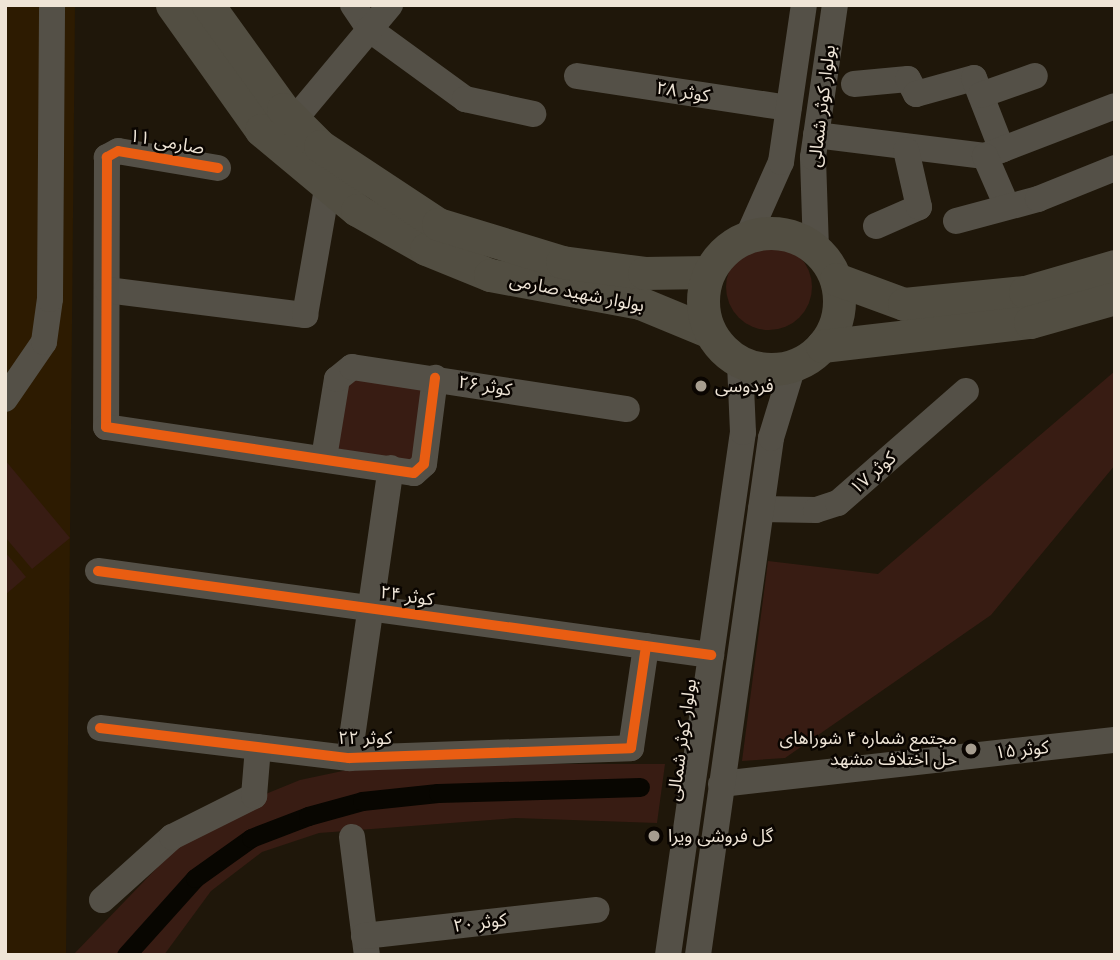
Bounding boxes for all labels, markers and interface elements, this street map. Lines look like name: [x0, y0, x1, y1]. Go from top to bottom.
street label: بولوار کوثر شمالی: [804, 44, 840, 168]
street label: کوثر ۲۸: [655, 77, 711, 107]
street label: صارمی ۱۱: [128, 125, 206, 159]
street label: بولوار شهید صارمی: [508, 269, 646, 317]
street label: کوثر ۲۶: [457, 371, 513, 401]
place label: فردوسی: [715, 375, 774, 397]
marker: فردوسی: [693, 378, 709, 394]
street label: کوثر ۱۷: [846, 447, 900, 499]
street label: کوثر ۲۴: [379, 582, 435, 610]
street label: بولوار کوثر شمالی: [663, 678, 701, 802]
street label: کوثر ۲۲: [338, 727, 392, 749]
place label: مجتمع شماره ۴ شوراهای حل اختلاف مشهد: [779, 728, 957, 770]
street label: کوثر ۱۵: [994, 736, 1050, 764]
marker: مجتمع شماره ۴ شوراهای حل اختلاف مشهد: [963, 741, 979, 757]
place label: گل فروشی ویرا: [668, 825, 773, 847]
marker: گل فروشی ویرا: [646, 828, 662, 844]
street label: کوثر ۲۰: [452, 909, 508, 937]

